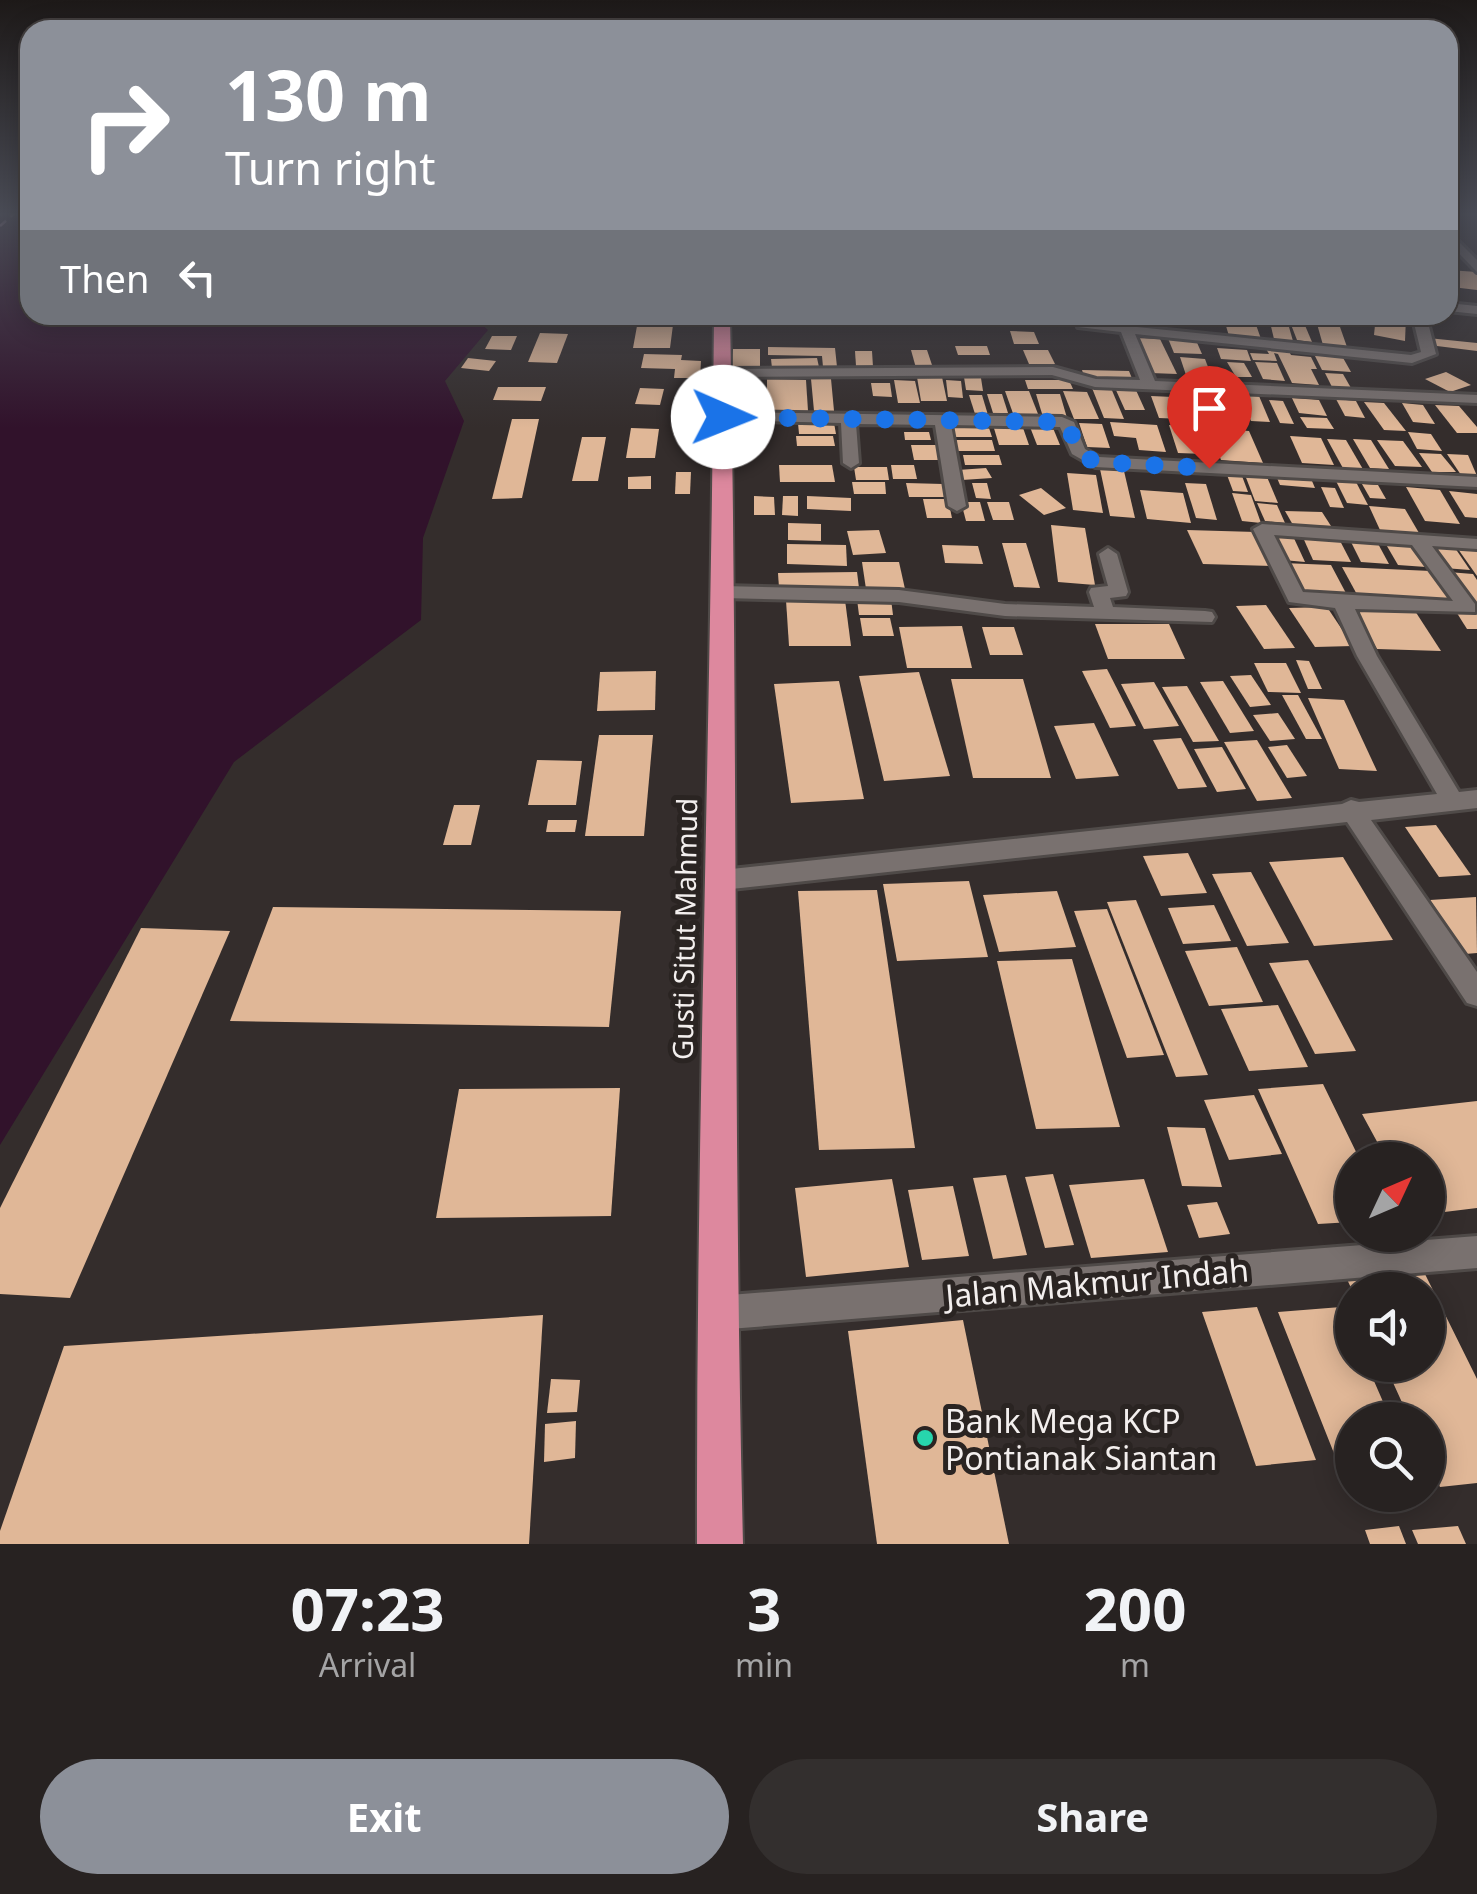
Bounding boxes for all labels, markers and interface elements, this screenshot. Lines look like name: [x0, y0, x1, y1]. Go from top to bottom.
text: 130 m: [225, 46, 432, 142]
icon: right: [60, 60, 190, 190]
text: Turn right: [225, 137, 436, 198]
icon: left: [170, 250, 225, 305]
text: Then: [60, 252, 150, 304]
position arrow: [671, 365, 775, 469]
pin: [1167, 366, 1252, 469]
icon: arrive: [1182, 381, 1237, 436]
street label: Gusti Situt Mahmud: [663, 798, 705, 1060]
north arrow: [1335, 1142, 1445, 1252]
map controls: [1335, 1142, 1445, 1512]
street label: Jalan Makmur Indah: [941, 1247, 1250, 1317]
button: sound: [1335, 1272, 1445, 1382]
place label: Bank Mega KCP Pontianak Siantan: [945, 1399, 1217, 1479]
button: search: [1335, 1402, 1445, 1512]
marker: Bank Mega KCP Pontianak Siantan: [914, 1427, 936, 1449]
text: 07:23: [290, 1567, 445, 1649]
text: 3: [747, 1567, 781, 1649]
text: 200: [1084, 1567, 1187, 1649]
text: Arrival: [319, 1643, 416, 1686]
text: min: [735, 1643, 793, 1686]
text: m: [1120, 1643, 1150, 1686]
button: Exit: [40, 1759, 729, 1874]
button: Share: [749, 1759, 1437, 1874]

